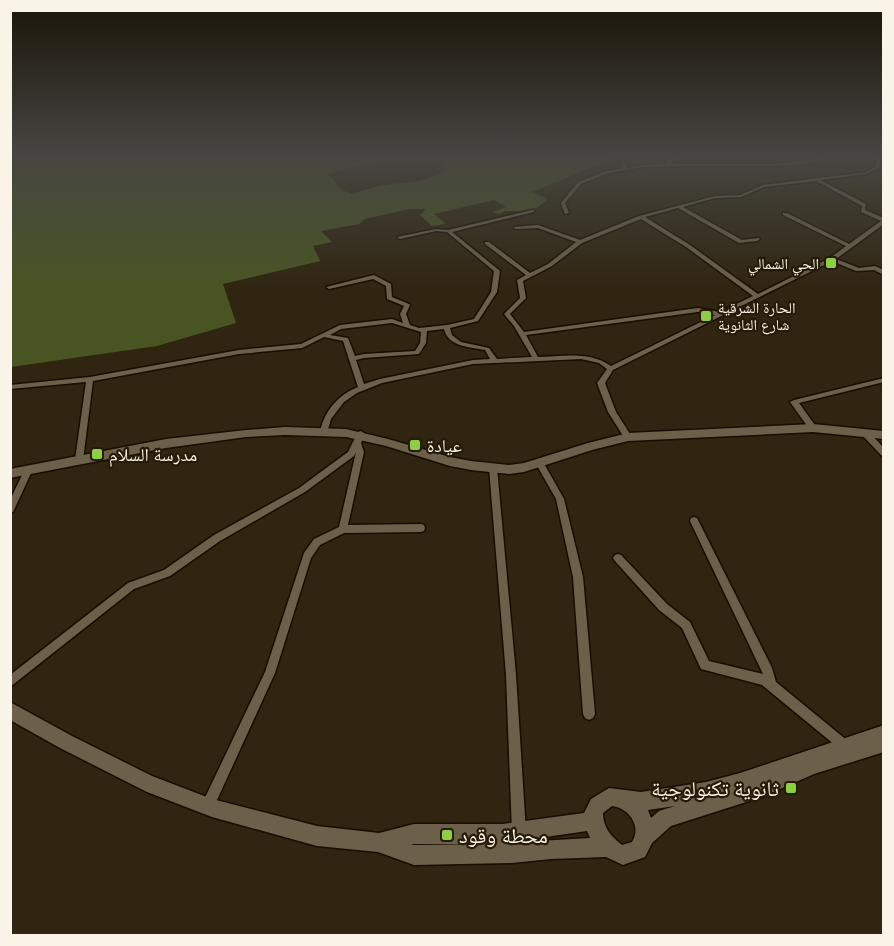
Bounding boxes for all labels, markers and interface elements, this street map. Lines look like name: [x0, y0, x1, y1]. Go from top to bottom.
place label: الحي الشمالي: [748, 253, 819, 276]
marker: الحي الشمالي: [824, 256, 838, 270]
place label: الحارة الشرقية شارع الثانوية: [718, 297, 796, 335]
marker: الحارة الشرقية شارع الثانوية: [699, 309, 713, 323]
place label: عيادة: [427, 433, 462, 457]
marker: عيادة: [408, 438, 422, 452]
place label: مدرسة السلام: [109, 442, 197, 467]
marker: مدرسة السلام: [90, 447, 104, 461]
place label: ثانوية تكنولوجية: [651, 774, 779, 802]
marker: ثانوية تكنولوجية: [784, 781, 798, 795]
place label: محطة وقود: [459, 821, 548, 849]
marker: محطة وقود: [440, 828, 454, 842]

